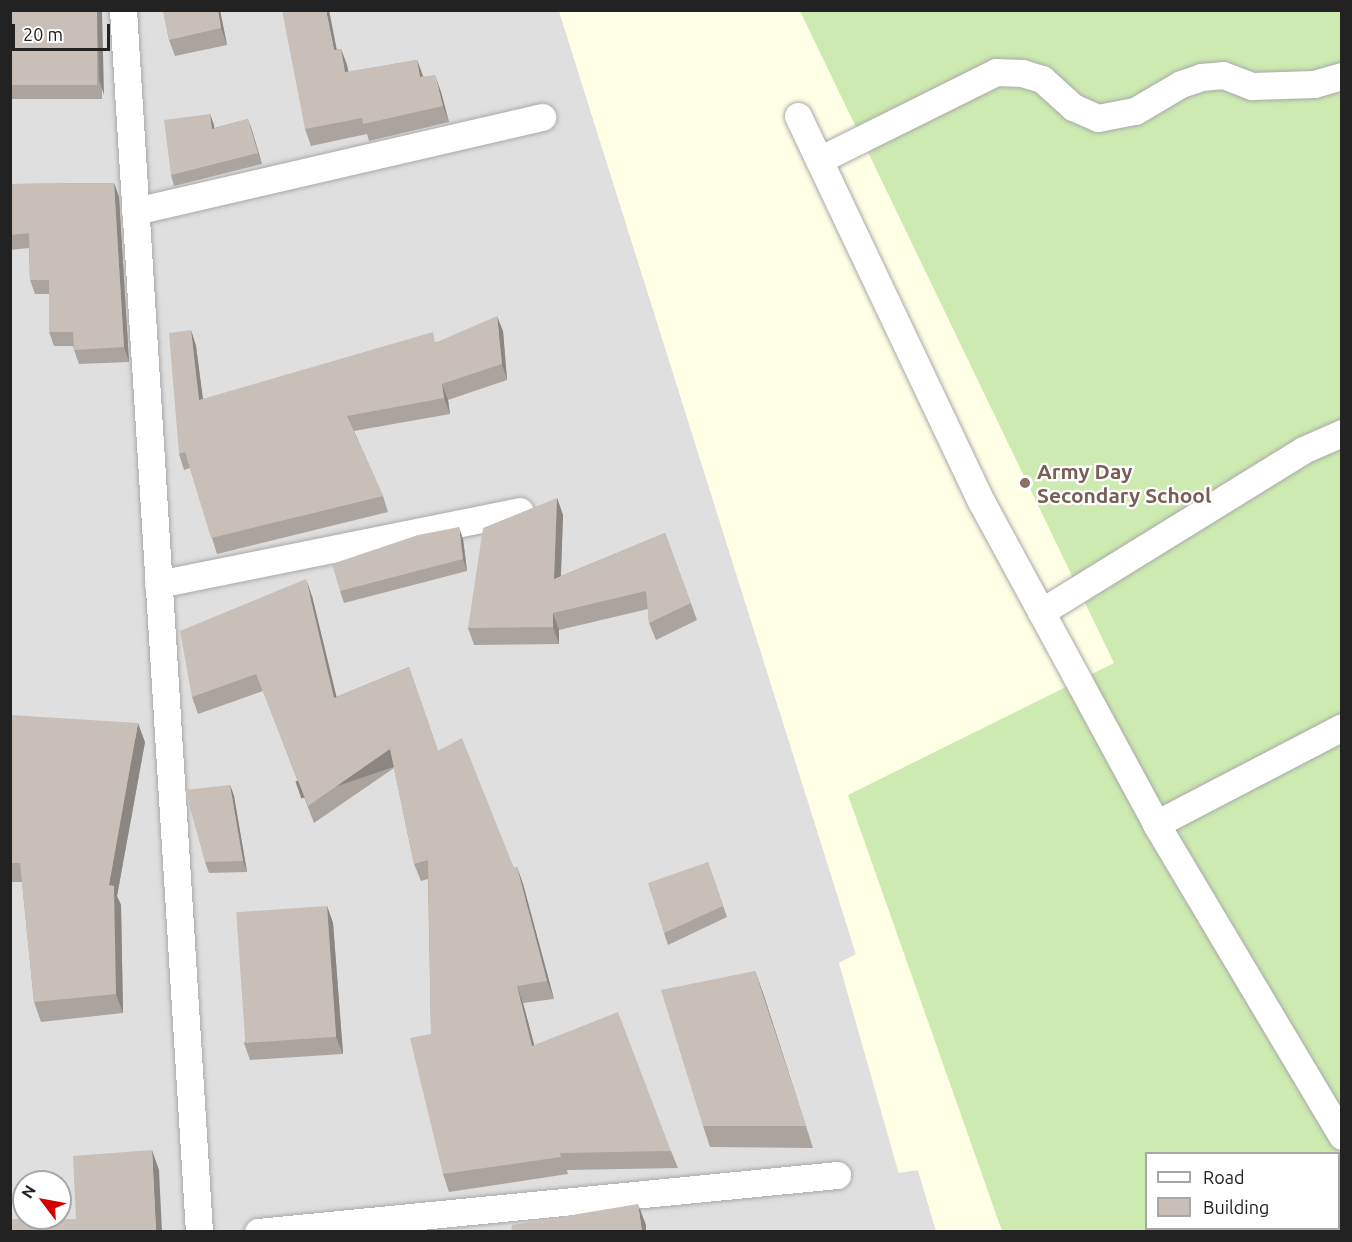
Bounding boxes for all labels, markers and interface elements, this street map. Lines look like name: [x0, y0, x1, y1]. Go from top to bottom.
scale bar: [15, 12, 112, 50]
text: 20 m: [23, 24, 63, 44]
place label: Army Day Secondary School: [1037, 458, 1211, 508]
marker: Army Day Secondary School: [1018, 476, 1032, 490]
legend: [1145, 1152, 1340, 1230]
text: Road: [1203, 1167, 1245, 1187]
north arrow: [12, 1170, 72, 1230]
text: N: [18, 1182, 39, 1201]
text: Building: [1203, 1197, 1269, 1217]

